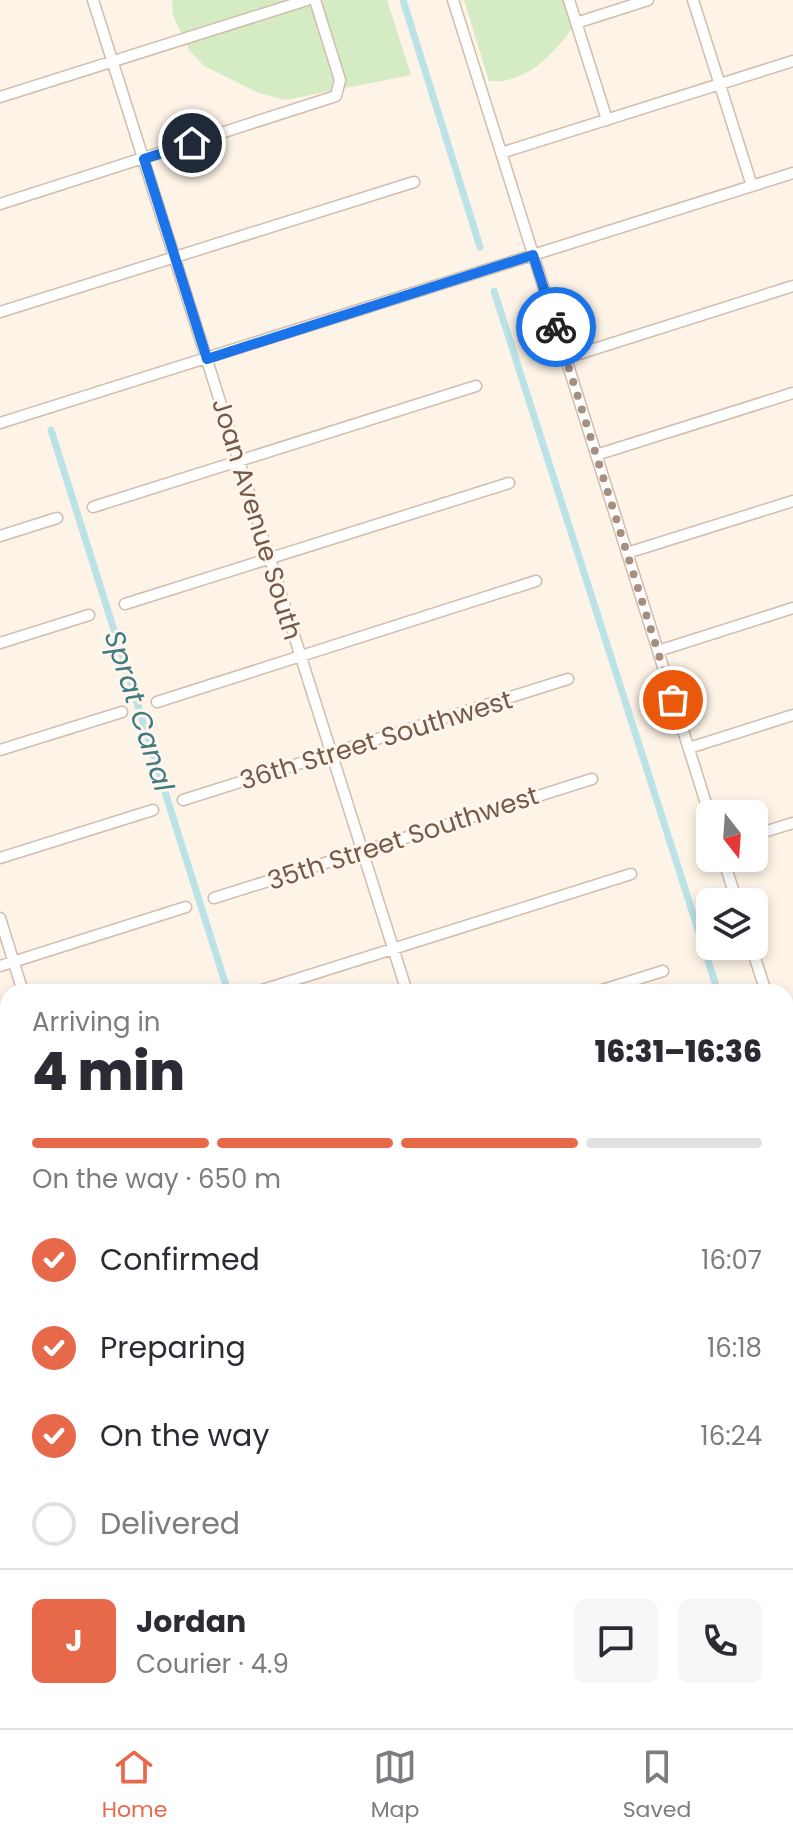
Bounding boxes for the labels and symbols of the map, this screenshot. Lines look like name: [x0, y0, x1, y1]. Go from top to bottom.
pin: [158, 109, 226, 177]
courier: [516, 287, 596, 367]
street label: Joan Avenue South: [203, 394, 311, 644]
water label: Sprat Canal: [95, 625, 183, 797]
pin: [639, 666, 707, 734]
street label: 36th Street Southwest: [235, 681, 517, 799]
street label: 35th Street Southwest: [263, 777, 543, 899]
north arrow: [696, 800, 768, 872]

